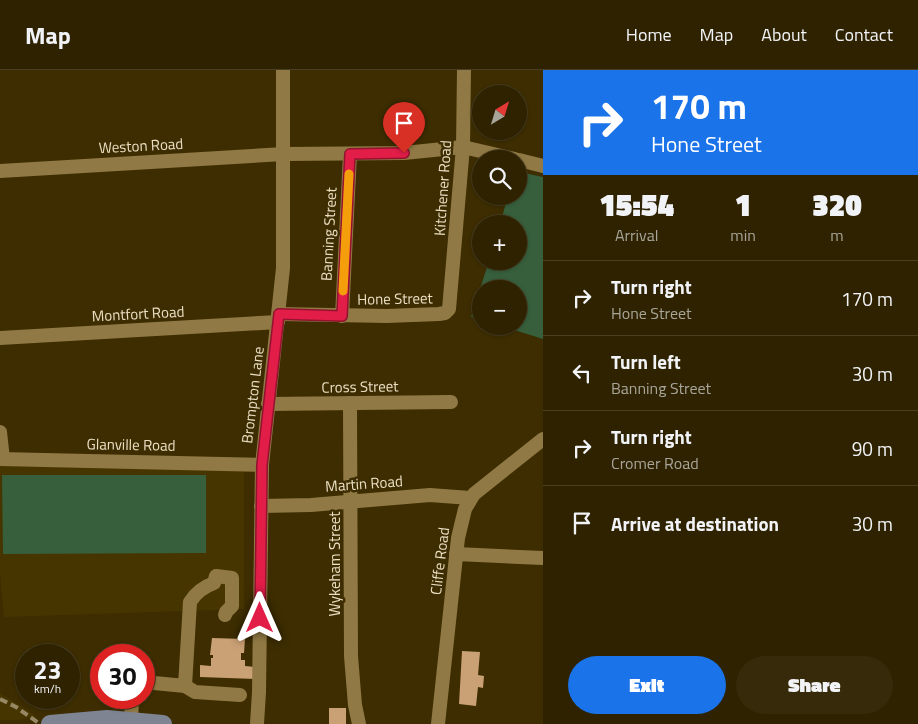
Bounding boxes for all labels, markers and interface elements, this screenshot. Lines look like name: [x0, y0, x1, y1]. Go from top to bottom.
text: Map: [25, 17, 71, 53]
text: Home: [626, 21, 672, 48]
text: Map: [700, 21, 733, 48]
text: About: [761, 21, 807, 48]
text: Contact: [835, 21, 893, 48]
text: 170 m: [651, 79, 747, 133]
north arrow: [472, 85, 528, 140]
map controls: [472, 85, 527, 335]
icon: right: [568, 90, 633, 155]
pin: [383, 102, 425, 153]
icon: arrive: [390, 109, 418, 137]
text: Hone Street: [651, 127, 762, 161]
street label: Weston Road: [98, 132, 184, 159]
street label: Kitchener Road: [428, 139, 457, 237]
button: search: [472, 150, 527, 205]
text: 15:54: [599, 182, 674, 228]
text: 1: [735, 182, 751, 228]
text: 320: [812, 182, 862, 228]
street label: Banning Street: [315, 186, 342, 281]
button: +: [472, 215, 527, 270]
text: Arrival: [615, 223, 658, 247]
text: min: [730, 223, 756, 247]
text: m: [830, 223, 844, 247]
text: Turn right: [611, 272, 692, 301]
button: −: [472, 280, 527, 335]
icon: right: [568, 284, 596, 312]
text: 170 m: [841, 284, 893, 313]
street label: Hone Street: [357, 286, 434, 311]
street label: Montfort Road: [91, 300, 185, 327]
text: Hone Street: [611, 301, 692, 325]
street label: Brompton Lane: [235, 345, 270, 445]
text: Turn left: [611, 347, 681, 376]
icon: left: [568, 359, 596, 387]
text: 30 m: [852, 359, 893, 388]
street label: Cross Street: [321, 374, 399, 399]
text: Banning Street: [611, 376, 711, 400]
text: Turn right: [611, 422, 692, 451]
street label: Glanville Road: [86, 432, 176, 457]
icon: right: [568, 434, 596, 462]
text: 90 m: [852, 434, 893, 463]
text: Cromer Road: [611, 451, 699, 475]
street label: Martin Road: [324, 469, 404, 498]
icon: arrive: [568, 509, 596, 537]
text: Arrive at destination: [611, 509, 779, 538]
text: 30 m: [852, 509, 893, 538]
street label: Wykeham Street: [323, 511, 346, 617]
street label: Cliffe Road: [424, 526, 455, 596]
position arrow: [233, 591, 285, 643]
speed limit sign: 30: [90, 644, 155, 709]
text: 23: [33, 651, 62, 689]
button: Exit: [568, 656, 726, 714]
button: Share: [736, 656, 893, 714]
text: km/h: [34, 679, 61, 698]

